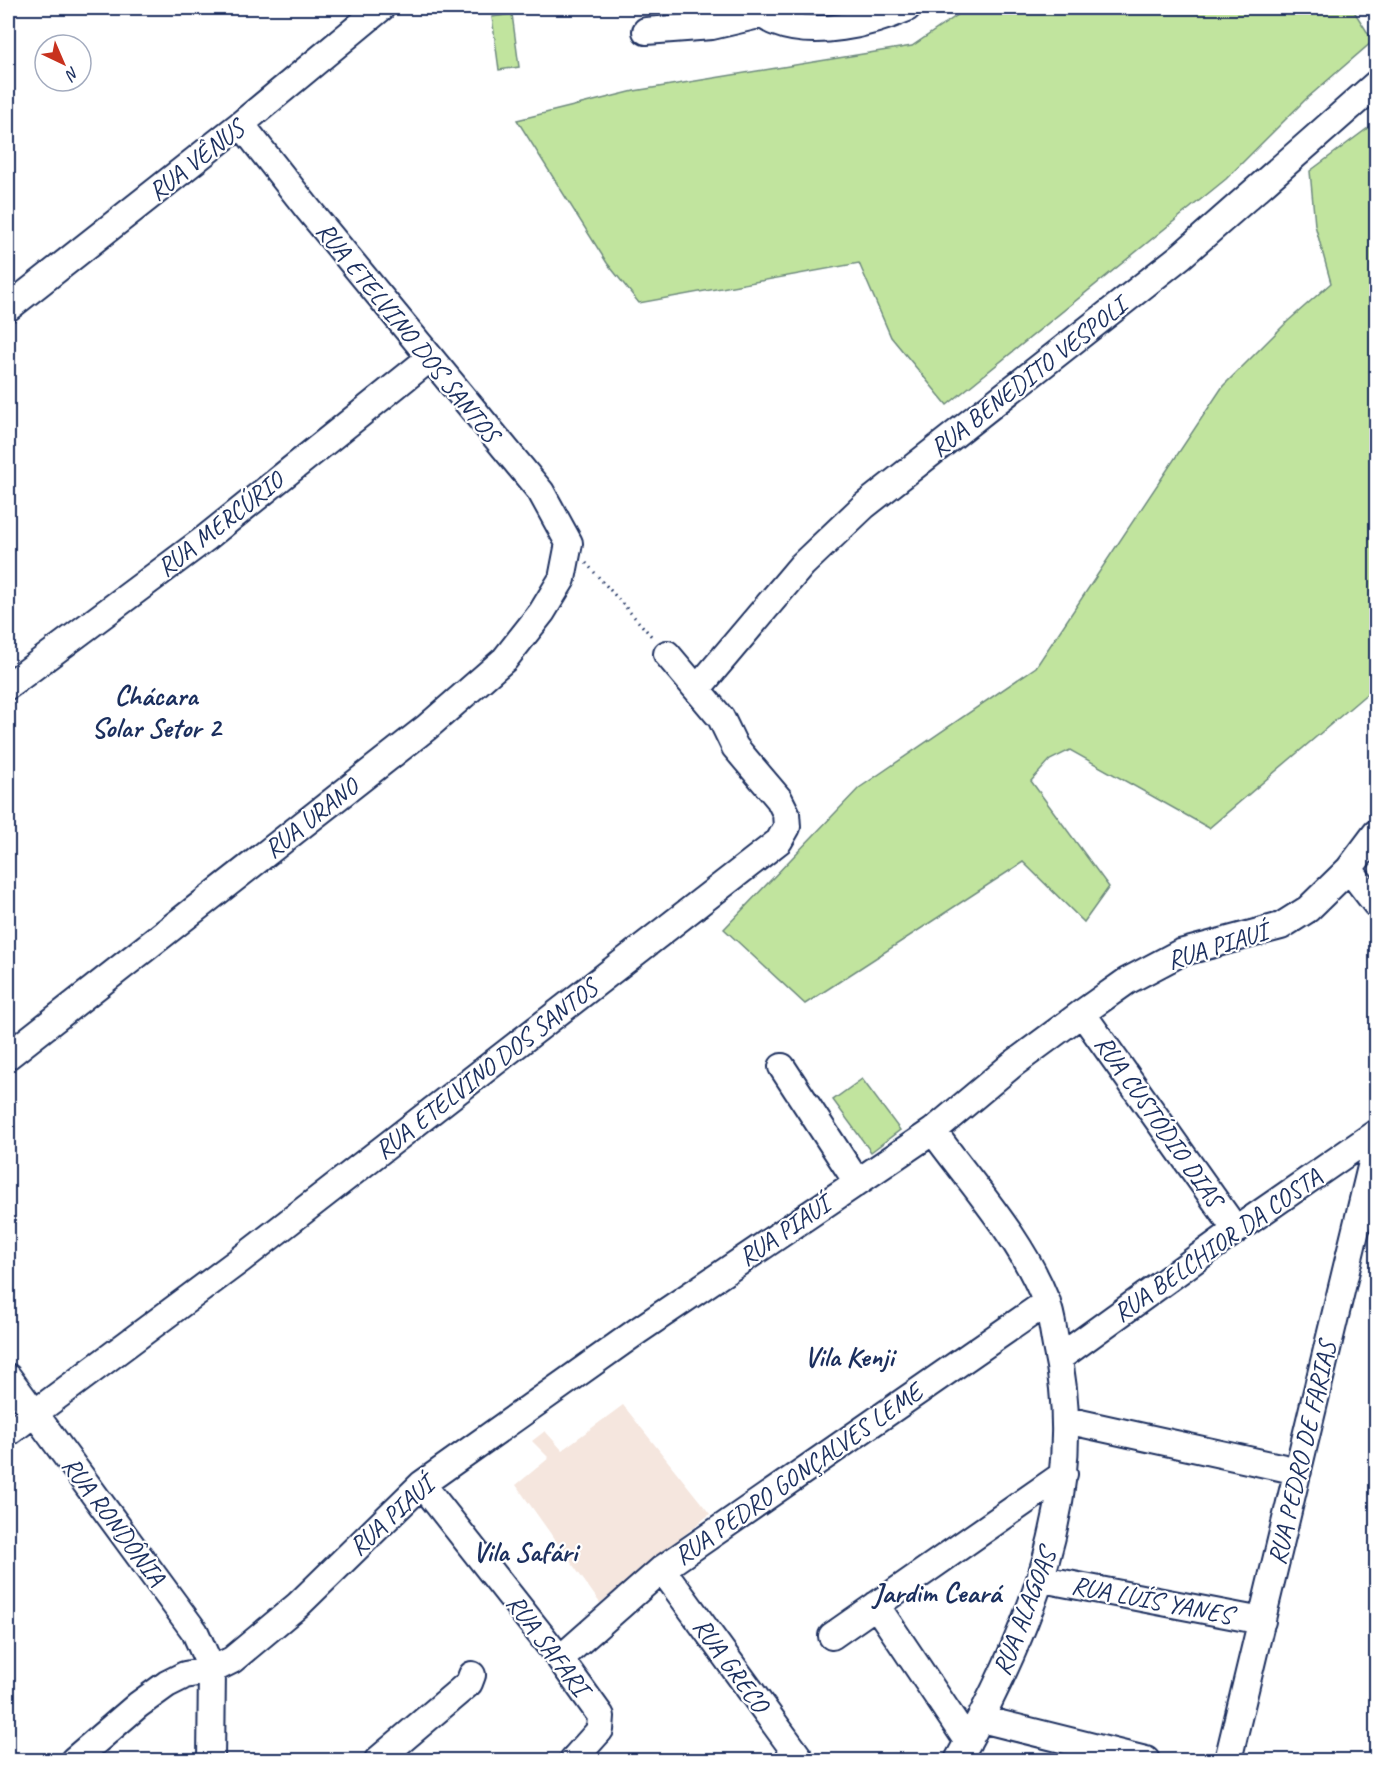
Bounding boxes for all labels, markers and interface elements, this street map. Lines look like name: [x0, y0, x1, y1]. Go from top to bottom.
north arrow: [33, 33, 93, 93]
text: N: [60, 62, 83, 86]
street label: RUA VÊNUS: [141, 110, 253, 208]
street label: RUA ETELVINO DOS SANTOS: [309, 215, 509, 452]
street label: RUA BENEDITO VESPOLI: [923, 287, 1137, 464]
street label: RUA MERCÚRIO: [150, 462, 292, 584]
district label: Chácara Solar Setor 2: [91, 678, 223, 745]
street label: RUA URANO: [257, 769, 367, 865]
street label: RUA PIAUÍ: [1163, 914, 1276, 977]
street label: RUA ETELVINO DOS SANTOS: [368, 970, 607, 1166]
street label: RUA CUSTÓDIO DIAS: [1087, 1029, 1233, 1217]
street label: RUA BELCHIOR DA COSTA: [1106, 1160, 1328, 1329]
street label: RUA PIAUÍ: [732, 1185, 841, 1273]
street label: RUA PEDRO DE FARIAS: [1260, 1335, 1345, 1568]
district label: Vila Kenji: [804, 1339, 897, 1374]
street label: RUA PEDRO GONÇALVES LEME: [667, 1374, 931, 1572]
street label: RUA RONDÔNIA: [55, 1450, 174, 1593]
street label: RUA PIAUÍ: [342, 1466, 444, 1563]
district label: Vila Safári: [473, 1534, 581, 1569]
street label: RUA ALAGOAS: [985, 1539, 1065, 1680]
street label: RUA LUÍS YANES: [1069, 1568, 1240, 1633]
district label: Jardim Ceará: [871, 1575, 1004, 1610]
street label: RUA SAFARI: [499, 1588, 600, 1707]
street label: RUA GRECO: [686, 1611, 778, 1721]

